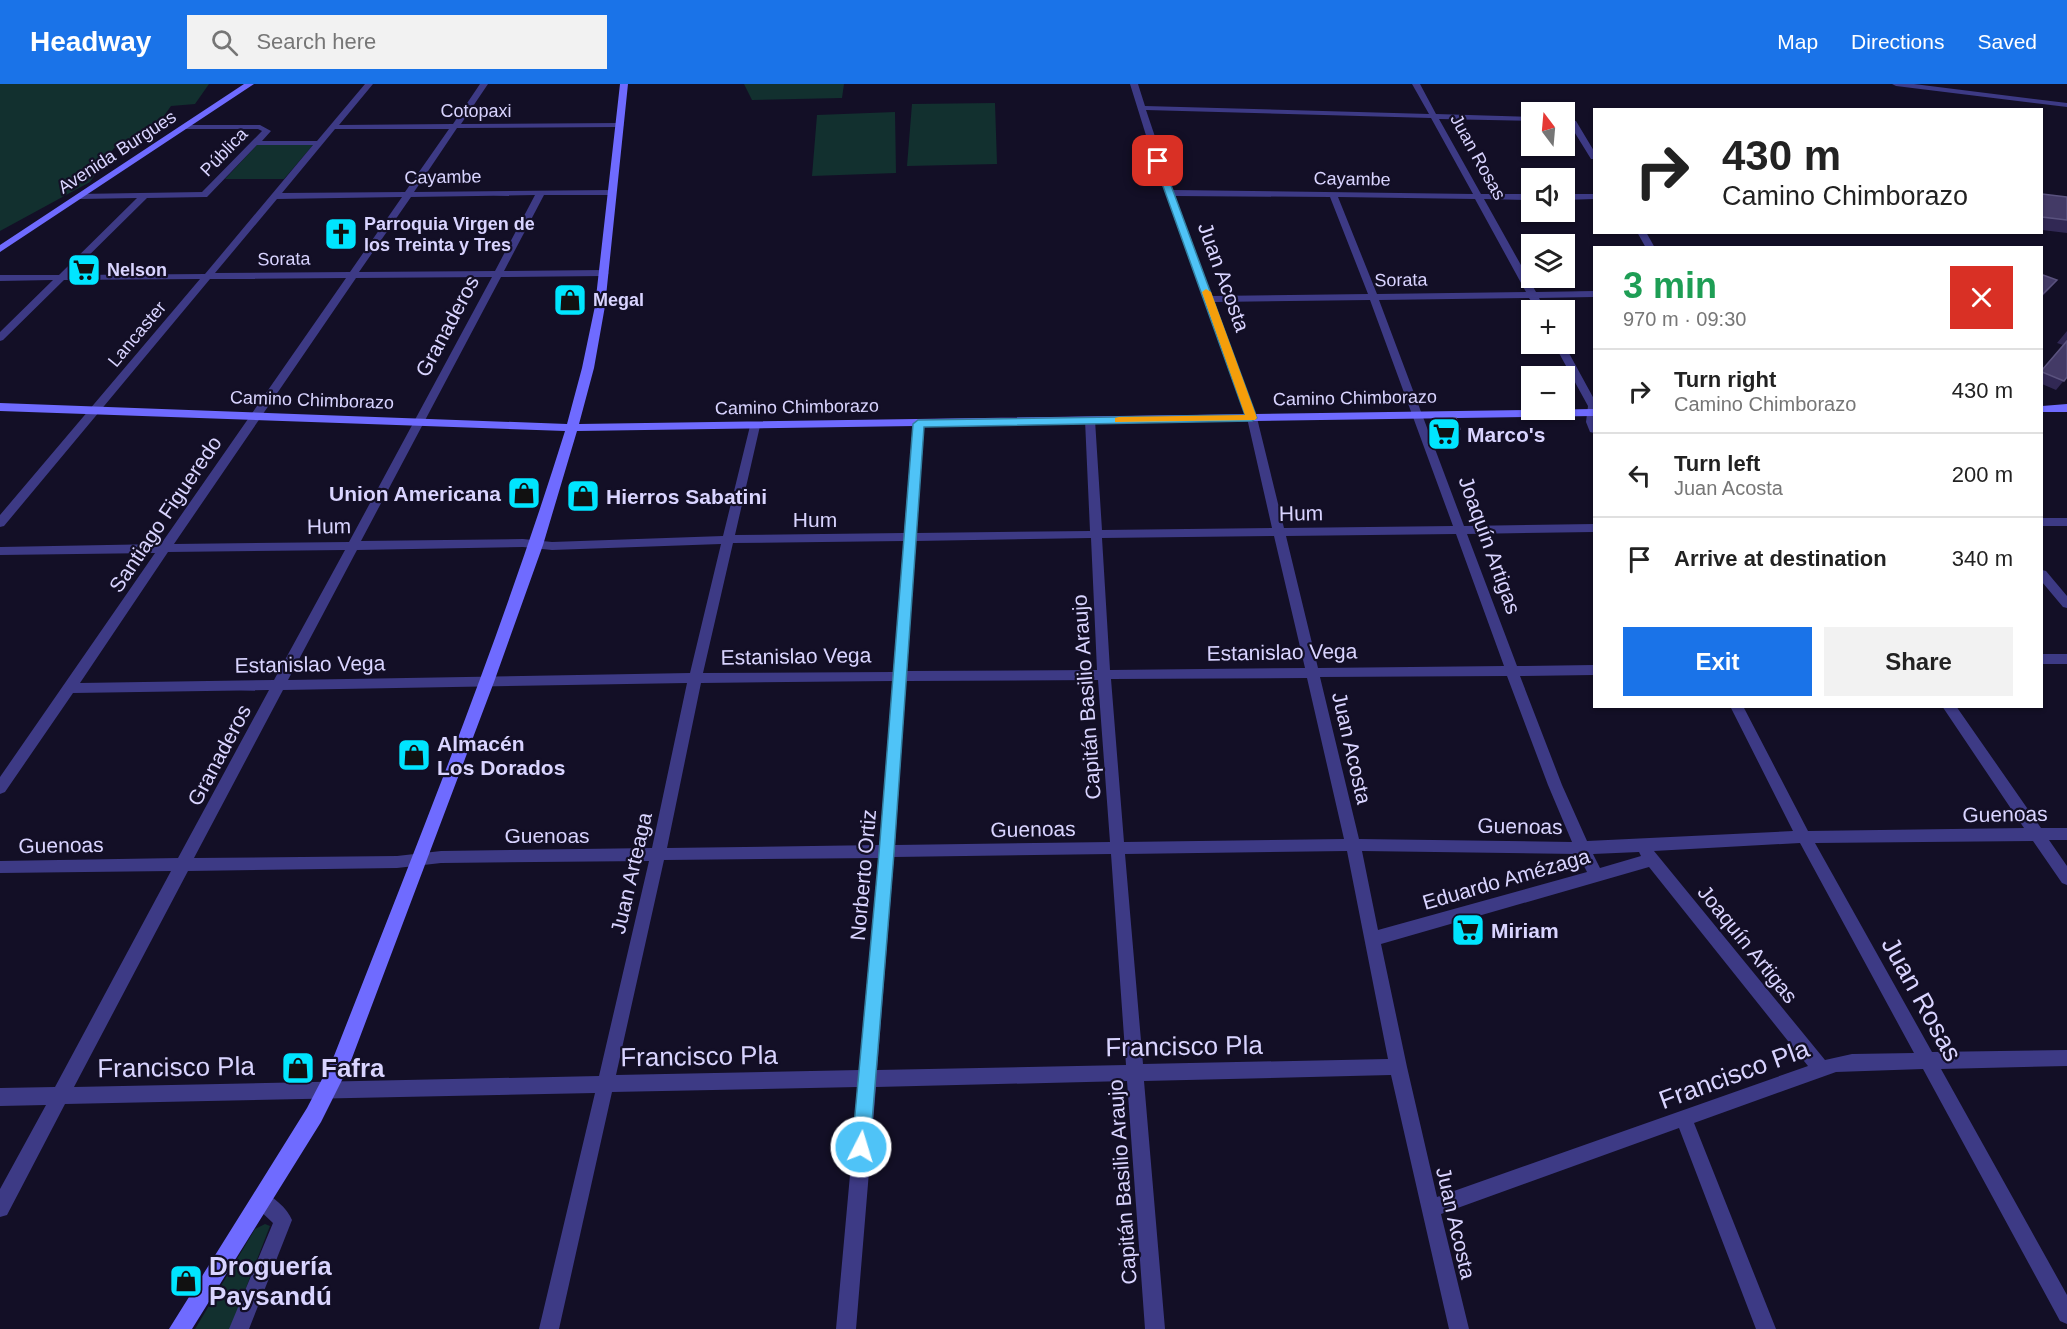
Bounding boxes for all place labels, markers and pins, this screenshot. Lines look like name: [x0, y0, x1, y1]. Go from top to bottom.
pin: [1132, 135, 1183, 186]
place label: Parroquia Virgen de los Treinta y Tres: [364, 214, 535, 255]
church icon: Parroquia Virgen de los Treinta y Tres: [323, 216, 359, 252]
supermarket icon: Nelson: [66, 252, 102, 288]
place label: Nelson: [107, 260, 167, 280]
shop icon: Megal: [552, 282, 588, 318]
place label: Megal: [593, 290, 644, 310]
supermarket icon: Marco's: [1426, 416, 1462, 452]
place label: Marco's: [1467, 423, 1546, 446]
shop icon: Union Americana: [506, 475, 542, 511]
shop icon: Hierros Sabatini: [565, 478, 601, 514]
place label: Union Americana: [329, 482, 501, 505]
place label: Hierros Sabatini: [606, 485, 767, 508]
place label: Almacén Los Dorados: [437, 732, 565, 779]
shop icon: Almacén Los Dorados: [396, 737, 432, 773]
supermarket icon: Miriam: [1450, 912, 1486, 948]
place label: Miriam: [1491, 919, 1559, 942]
shop icon: Fafra: [280, 1050, 316, 1086]
place label: Fafra: [321, 1053, 385, 1083]
place label: Droguería Paysandú: [209, 1251, 332, 1311]
shop icon: Droguería Paysandú: [168, 1263, 204, 1299]

